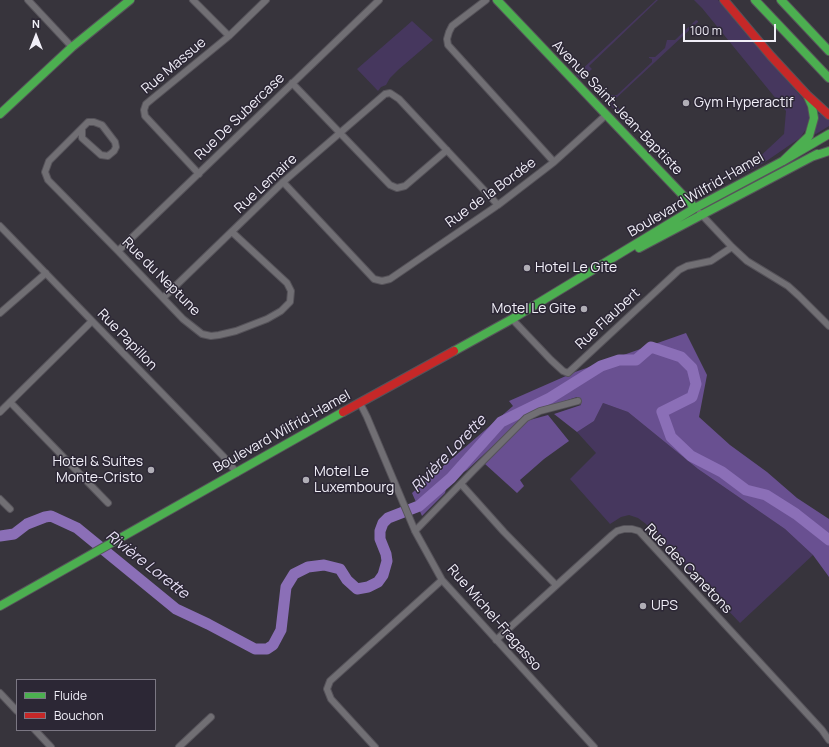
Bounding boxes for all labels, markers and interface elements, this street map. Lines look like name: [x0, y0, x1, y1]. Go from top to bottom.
north arrow: [16, 16, 56, 56]
text: N: [32, 16, 40, 31]
scale bar: [685, 16, 778, 42]
text: 100 m: [690, 22, 722, 39]
street label: Rue Massue: [138, 34, 210, 98]
street label: Avenue Saint-Jean-Baptiste: [548, 37, 686, 179]
street label: Rue De Subercase: [192, 70, 288, 164]
place label: Gym Hyperactif: [694, 95, 793, 111]
marker: Gym Hyperactif: [681, 98, 691, 108]
street label: Boulevard Wilfrid-Hamel: [625, 149, 767, 241]
street label: Rue Lemaire: [231, 151, 301, 217]
street label: Rue de la Bordée: [443, 155, 539, 231]
street label: Rue du Neptune: [118, 234, 204, 320]
place label: Hotel Le Gite: [535, 260, 617, 276]
marker: Hotel Le Gite: [522, 263, 532, 273]
street label: Rue Flaubert: [572, 285, 644, 353]
place label: Motel Le Gite: [492, 301, 576, 317]
marker: Motel Le Gite: [579, 304, 589, 314]
street label: Rue Papillon: [94, 306, 160, 374]
street label: Boulevard Wilfrid-Hamel: [210, 387, 354, 477]
water label: Rivière Lorette: [408, 412, 490, 496]
place label: Hotel & Suites Monte-Cristo: [53, 454, 143, 486]
place label: Motel Le Luxembourg: [314, 464, 394, 496]
marker: Hotel & Suites Monte-Cristo: [146, 465, 156, 475]
marker: Motel Le Luxembourg: [301, 475, 311, 485]
street label: Rue des Canetons: [641, 521, 735, 617]
water label: Rivière Lorette: [102, 527, 192, 603]
street label: Rue Michel-Fragasso: [443, 561, 545, 675]
place label: UPS: [651, 598, 678, 614]
marker: UPS: [638, 601, 648, 611]
legend: [16, 679, 156, 731]
text: Fluide: [54, 687, 87, 704]
text: Bouchon: [54, 707, 104, 724]

